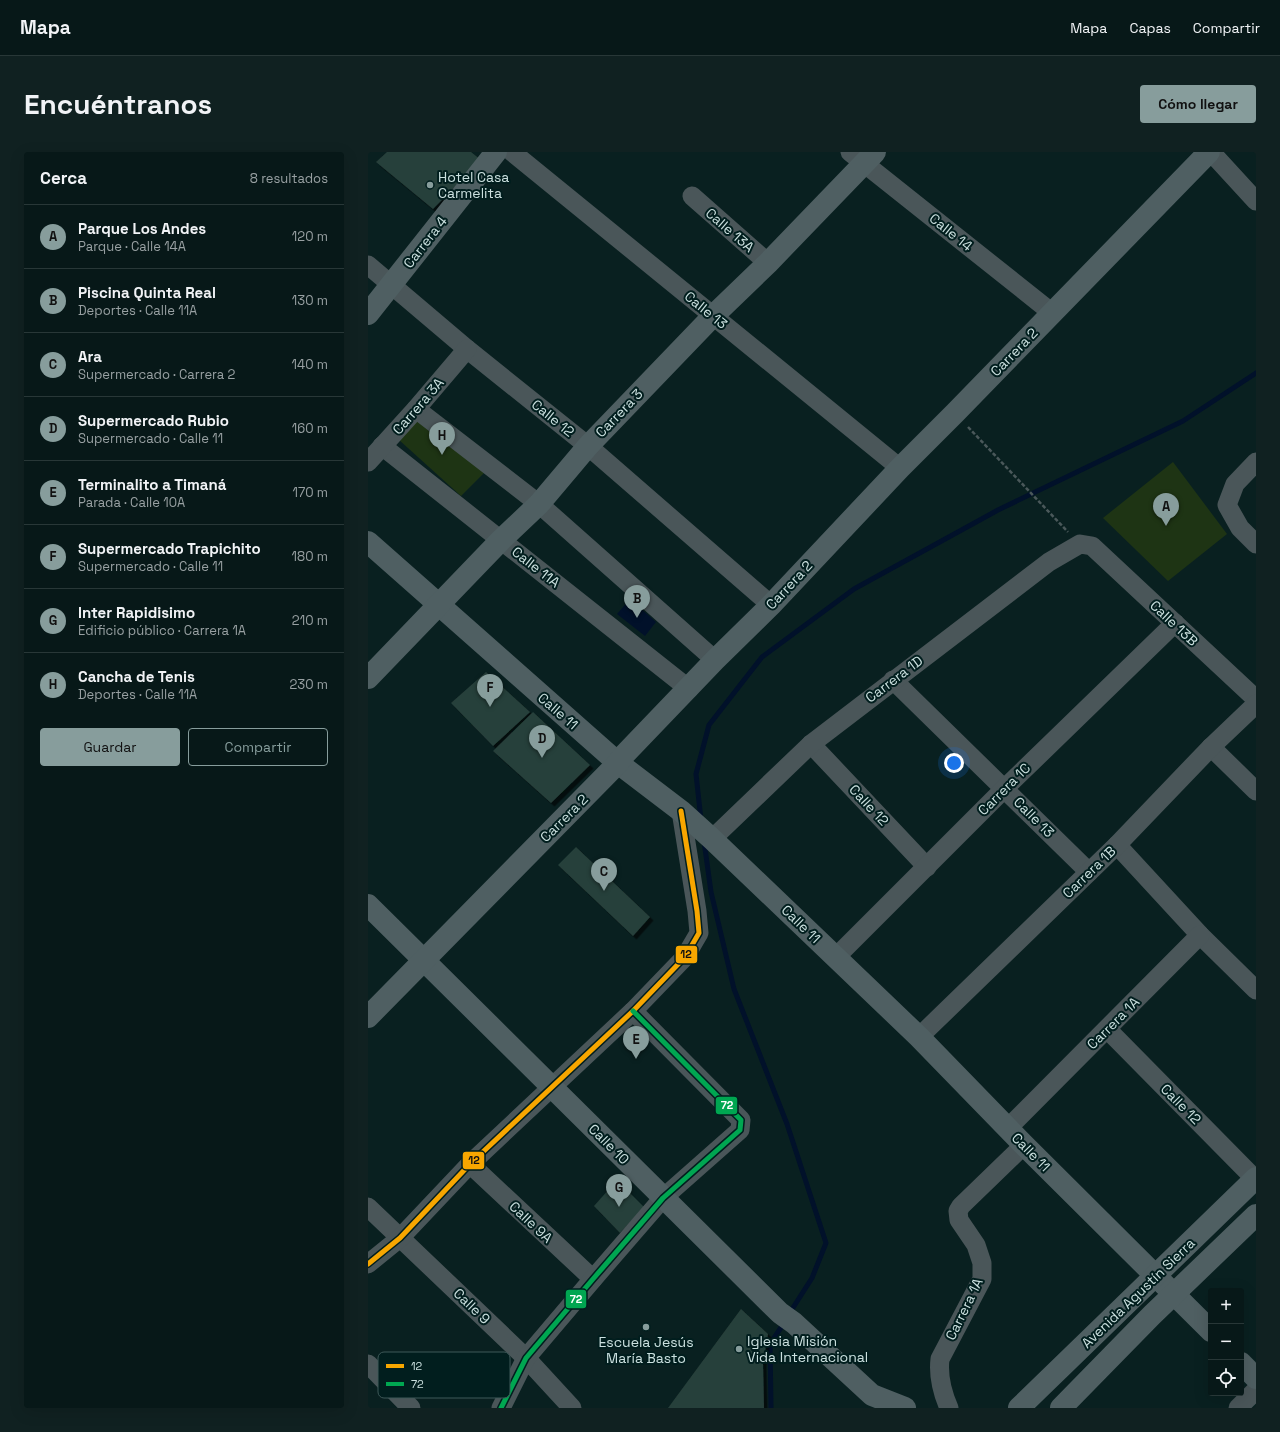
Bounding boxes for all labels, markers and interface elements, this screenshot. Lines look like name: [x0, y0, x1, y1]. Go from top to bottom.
text: Mapa: [20, 15, 71, 40]
text: Mapa: [1070, 19, 1107, 37]
text: Capas: [1129, 19, 1171, 37]
text: Compartir: [1193, 19, 1260, 37]
button: Cómo llegar: [1140, 85, 1256, 123]
text: Encuéntranos: [24, 86, 212, 122]
text: Cerca: [40, 167, 87, 189]
place label: Hotel Casa Carmelita: [438, 168, 509, 202]
text: 8 resultados: [250, 170, 328, 187]
marker: Hotel Casa Carmelita: [425, 180, 435, 190]
street label: Calle 13A: [702, 204, 758, 256]
street label: Calle 14: [926, 209, 976, 255]
street label: Carrera 4: [399, 212, 451, 272]
text: Parque Los Andes: [78, 219, 206, 238]
text: A: [49, 228, 57, 245]
text: 120 m: [292, 228, 328, 245]
text: Parque · Calle 14A: [78, 238, 186, 255]
text: Piscina Quinta Real: [78, 283, 216, 302]
street label: Calle 13: [681, 287, 731, 333]
text: B: [49, 292, 57, 309]
text: 130 m: [292, 292, 328, 309]
text: Deportes · Calle 11A: [78, 302, 197, 319]
street label: Carrera 2: [986, 324, 1042, 380]
text: Ara: [78, 347, 102, 366]
text: C: [49, 356, 57, 373]
text: 140 m: [292, 356, 328, 373]
text: Supermercado · Carrera 2: [78, 366, 235, 383]
street label: Carrera 3A: [388, 374, 448, 438]
street label: Carrera 3: [591, 385, 647, 441]
street label: Calle 12: [528, 395, 578, 441]
text: Supermercado Rubio: [78, 411, 229, 430]
text: D: [49, 420, 57, 437]
text: 160 m: [292, 420, 328, 437]
pin: H: [429, 422, 455, 455]
text: Supermercado · Calle 11: [78, 430, 223, 447]
text: Terminalito a Timaná: [78, 475, 226, 494]
text: E: [49, 484, 57, 501]
text: 170 m: [292, 484, 328, 501]
pin: A: [1153, 493, 1179, 526]
text: Parada · Calle 10A: [78, 494, 185, 511]
text: Supermercado Trapichito: [78, 539, 261, 558]
street label: Calle 11A: [508, 543, 564, 592]
text: F: [50, 548, 56, 565]
text: 180 m: [292, 548, 328, 565]
street label: Carrera 2: [762, 557, 816, 613]
text: Supermercado · Calle 11: [78, 558, 223, 575]
pin: B: [624, 585, 650, 618]
street label: Calle 13B: [1146, 596, 1202, 650]
text: Inter Rapidisimo: [78, 603, 195, 622]
text: G: [49, 612, 57, 629]
text: 210 m: [292, 612, 328, 629]
text: Edificio público · Carrera 1A: [78, 622, 246, 639]
street label: Carrera 1D: [862, 652, 926, 706]
text: Cancha de Tenis: [78, 667, 195, 686]
pin: F: [477, 674, 503, 707]
text: H: [49, 676, 57, 693]
text: 230 m: [290, 676, 328, 693]
text: Deportes · Calle 11A: [78, 686, 197, 703]
street label: Calle 11: [534, 689, 582, 733]
pin: D: [529, 725, 555, 758]
button: Guardar: [40, 728, 180, 766]
button: Compartir: [188, 728, 328, 766]
your location: [944, 753, 964, 773]
street label: Carrera 1C: [974, 759, 1034, 819]
street label: Calle 12: [845, 781, 893, 829]
street label: Carrera 2: [536, 790, 592, 846]
street label: Calle 13: [1010, 793, 1058, 841]
street label: Carrera 1B: [1058, 842, 1120, 902]
pin: C: [591, 858, 617, 891]
street label: Calle 11: [778, 901, 824, 947]
line badge: 12: [675, 945, 698, 964]
text: 12: [680, 947, 692, 961]
street label: Carrera 1A: [1083, 993, 1143, 1053]
pin: E: [623, 1026, 649, 1059]
street label: Calle 12: [1157, 1080, 1205, 1128]
line badge: 72: [715, 1096, 738, 1115]
text: 72: [721, 1098, 734, 1112]
street label: Calle 10: [585, 1120, 633, 1168]
street label: Calle 11: [1008, 1129, 1054, 1175]
line badge: 12: [462, 1151, 485, 1170]
text: 12: [468, 1153, 480, 1167]
pin: G: [606, 1174, 632, 1207]
street label: Calle 9A: [505, 1197, 557, 1247]
street label: Avenida Agustín Sierra: [1077, 1234, 1199, 1352]
street label: Carrera 1A: [941, 1275, 987, 1343]
street label: Calle 9: [450, 1284, 494, 1328]
map controls: [1208, 1288, 1244, 1396]
button: +: [1208, 1288, 1244, 1324]
line badge: 72: [565, 1289, 587, 1309]
text: 72: [570, 1292, 583, 1306]
marker: Escuela Jesús María Basto: [641, 1322, 651, 1332]
button: −: [1208, 1324, 1244, 1360]
place label: Iglesia Misión Vida Internacional: [747, 1332, 868, 1366]
place label: Escuela Jesús María Basto: [598, 1333, 694, 1367]
marker: Iglesia Misión Vida Internacional: [734, 1344, 744, 1354]
legend: [378, 1352, 510, 1398]
text: 12: [411, 1359, 423, 1373]
button: locate: [1208, 1360, 1244, 1396]
text: 72: [411, 1377, 424, 1391]

